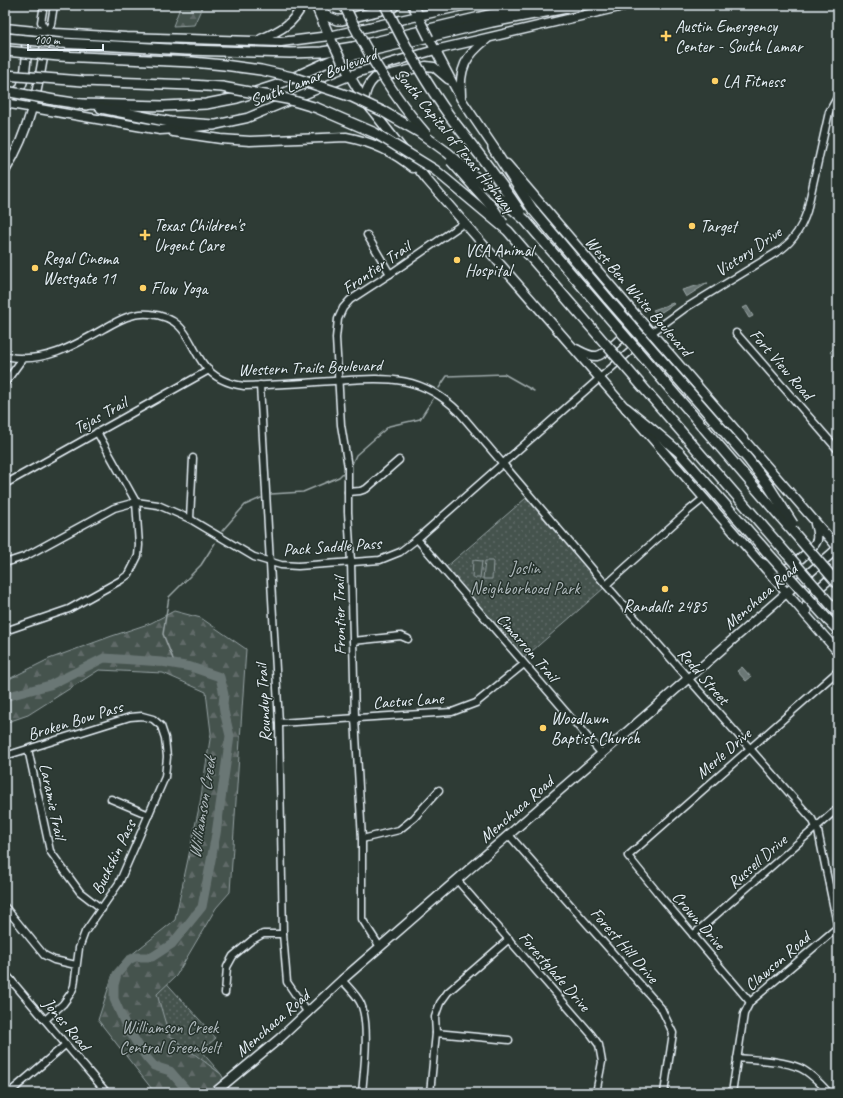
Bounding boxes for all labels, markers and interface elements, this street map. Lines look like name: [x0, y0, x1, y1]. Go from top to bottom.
place label: Austin Emergency Center - South Lamar: [675, 16, 804, 57]
scale bar: [28, 26, 103, 52]
marker: Austin Emergency Center - South Lamar: [660, 30, 672, 42]
text: 100 m: [34, 32, 61, 48]
street label: South Lamar Boulevard: [247, 42, 383, 111]
street label: South Capital of Texas Highway: [390, 64, 520, 218]
place label: LA Fitness: [723, 71, 787, 92]
marker: LA Fitness: [710, 76, 720, 86]
place label: Texas Children's Urgent Care: [154, 215, 246, 256]
place label: Target: [700, 216, 739, 237]
marker: Target: [687, 221, 697, 231]
street label: Victory Drive: [711, 221, 787, 281]
marker: Texas Children's Urgent Care: [139, 229, 151, 241]
street label: West Ben White Boulevard: [581, 232, 698, 363]
street label: Frontier Trail: [338, 235, 417, 299]
place label: VCA Animal Hospital: [465, 240, 537, 281]
place label: Regal Cinema Westgate 11: [43, 248, 119, 289]
marker: VCA Animal Hospital: [452, 255, 462, 265]
marker: Regal Cinema Westgate 11: [30, 263, 40, 273]
place label: Flow Yoga: [151, 278, 209, 299]
marker: Flow Yoga: [138, 283, 148, 293]
street label: Fort View Road: [745, 325, 820, 406]
street label: Western Trails Boulevard: [238, 354, 385, 380]
street label: Tejas Trail: [70, 391, 133, 439]
street label: Pack Saddle Pass: [282, 532, 384, 560]
street label: Menchaca Road: [719, 556, 804, 634]
park label: Joslin Neighborhood Park: [470, 558, 581, 599]
street label: Frontier Trail: [328, 573, 351, 655]
marker: Randalls 2485: [660, 584, 670, 594]
place label: Randalls 2485: [623, 596, 708, 617]
street label: Cimarron Trail: [492, 609, 565, 688]
street label: Redd Street: [673, 644, 736, 711]
street label: Roundup Trail: [251, 660, 276, 743]
street label: Cactus Lane: [372, 687, 446, 713]
street label: Broken Bow Pass: [25, 695, 127, 745]
place label: Woodlawn Baptist Church: [551, 708, 641, 749]
marker: Woodlawn Baptist Church: [538, 723, 548, 733]
street label: Merle Drive: [691, 723, 756, 783]
water label: Williamson Creek: [183, 753, 221, 860]
street label: Laramie Trail: [34, 761, 71, 844]
street label: Menchaca Road: [475, 769, 560, 847]
street label: Buckskin Pass: [86, 815, 141, 898]
street label: Russell Drive: [723, 829, 793, 893]
street label: Crown Drive: [667, 887, 731, 955]
street label: Forest Hill Drive: [586, 903, 664, 989]
street label: Clawson Road: [740, 925, 817, 995]
street label: Forestglade Drive: [514, 927, 596, 1017]
street label: Menchaca Road: [231, 983, 316, 1061]
street label: Jones Road: [38, 993, 96, 1057]
park label: Williamson Creek Central Greenbelt: [119, 1017, 223, 1058]

